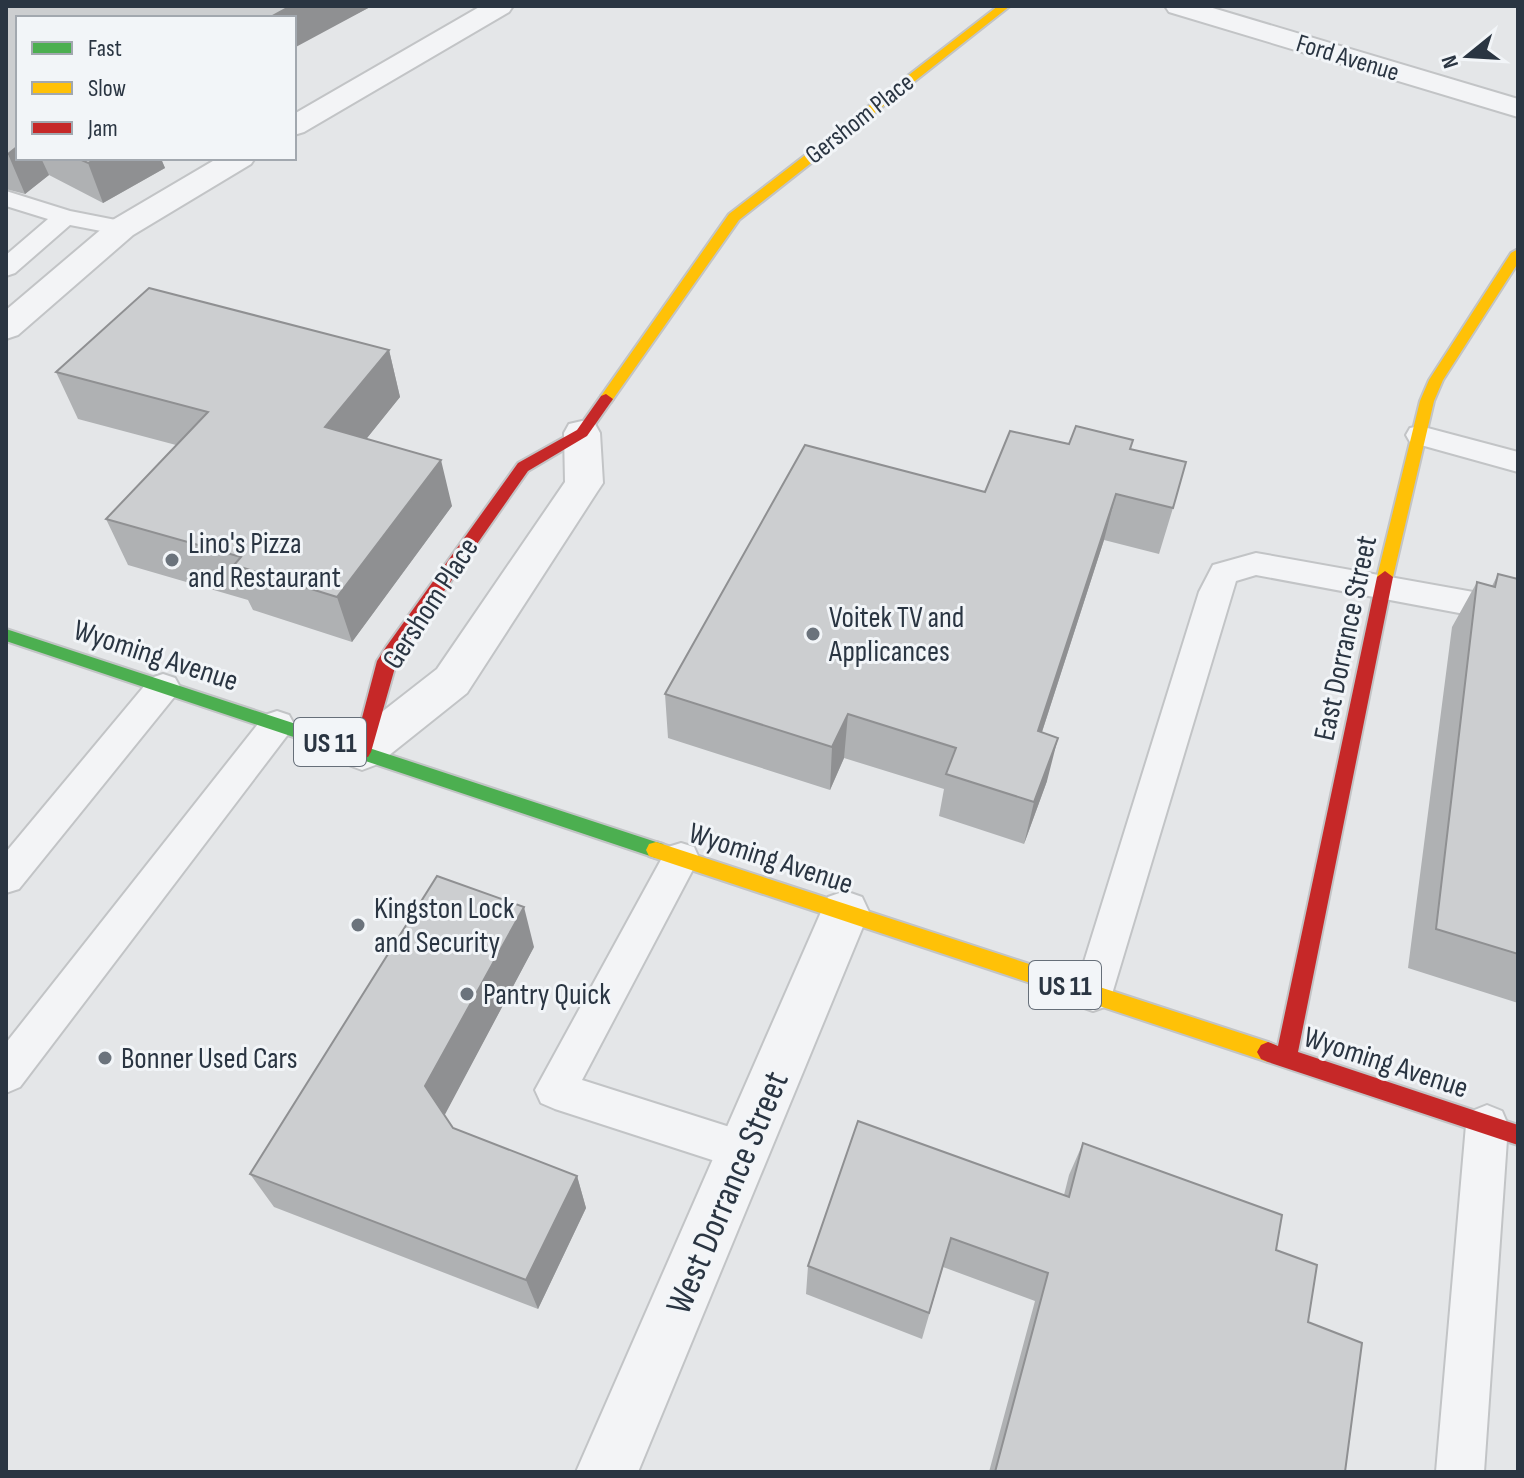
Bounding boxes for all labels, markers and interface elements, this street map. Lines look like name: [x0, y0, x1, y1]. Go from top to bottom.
legend: [16, 16, 296, 160]
north arrow: [1428, 16, 1508, 96]
street label: Ford Avenue: [1292, 28, 1403, 89]
text: Fast: [88, 34, 122, 63]
text: N: [1436, 52, 1465, 71]
street label: Gershom Place: [799, 67, 920, 171]
text: Slow: [88, 74, 126, 103]
text: Jam: [87, 114, 118, 143]
place label: Lino's Pizza and Restaurant: [188, 526, 341, 596]
street label: Gershom Place: [375, 531, 487, 676]
street label: East Dorrance Street: [1307, 532, 1385, 744]
marker: Lino's Pizza and Restaurant: [163, 551, 181, 569]
place label: Voitek TV and Applicances: [828, 600, 964, 670]
street label: Wyoming Avenue: [69, 612, 243, 699]
marker: Voitek TV and Applicances: [804, 625, 822, 643]
road number: US 11: [294, 718, 366, 766]
street label: Wyoming Avenue: [684, 815, 858, 902]
place label: Kingston Lock and Security: [374, 891, 515, 961]
marker: Kingston Lock and Security: [349, 916, 367, 934]
road number: US 11: [1029, 961, 1101, 1009]
place label: Pantry Quick: [483, 977, 611, 1013]
marker: Pantry Quick: [458, 985, 476, 1003]
street label: Wyoming Avenue: [1299, 1019, 1473, 1106]
place label: Bonner Used Cars: [121, 1041, 297, 1077]
marker: Bonner Used Cars: [96, 1049, 114, 1067]
street label: West Dorrance Street: [658, 1065, 799, 1321]

